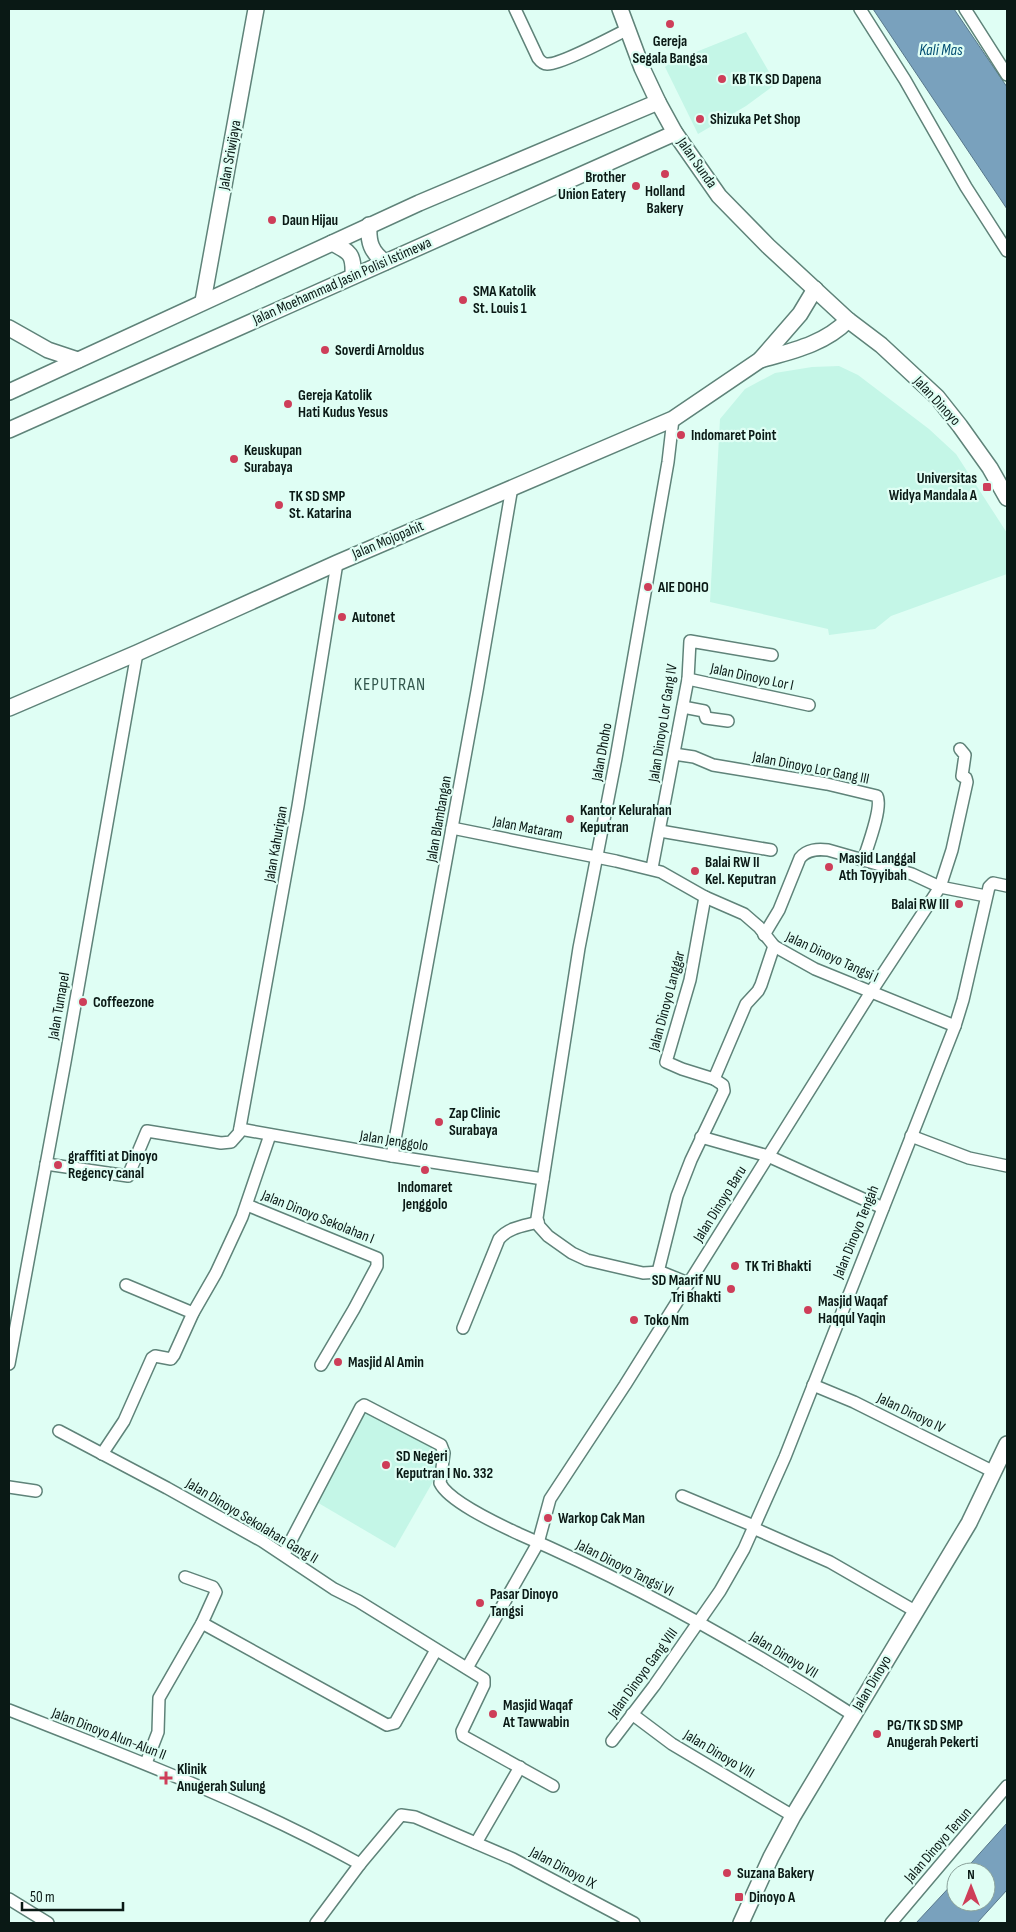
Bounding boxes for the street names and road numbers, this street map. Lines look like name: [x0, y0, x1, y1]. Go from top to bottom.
street label: Jalan Sriwijaya: [214, 118, 246, 192]
street label: Jalan Sunda: [672, 133, 721, 192]
street label: Jalan Moehammad Jasin Polisi Istimewa: [249, 233, 434, 329]
street label: Jalan Dinoyo: [909, 372, 965, 430]
street label: Jalan Mojopahit: [348, 516, 427, 564]
street label: Jalan Dinoyo Lor I: [708, 659, 795, 695]
street label: Jalan Dinoyo Lor Gang IV: [644, 662, 682, 784]
street label: Jalan Dhoho: [587, 721, 616, 784]
street label: Jalan Dinoyo Lor Gang III: [750, 747, 871, 789]
street label: Jalan Blambangan: [422, 774, 456, 865]
street label: Jalan Kahuripan: [260, 804, 292, 884]
street label: Jalan Mataram: [491, 812, 564, 844]
street label: Jalan Dinoyo Tangsi I: [782, 927, 881, 987]
street label: Jalan Dinoyo Langgar: [644, 948, 690, 1054]
street label: Jalan Tumapel: [44, 971, 74, 1042]
street label: Jalan Jenggolo: [357, 1126, 430, 1156]
street label: Jalan Dinoyo Baru: [689, 1162, 751, 1246]
street label: Jalan Dinoyo Tengah: [828, 1183, 883, 1282]
street label: Jalan Dinoyo Sekolahan I: [258, 1185, 377, 1248]
street label: Jalan Dinoyo IV: [873, 1388, 948, 1438]
street label: Jalan Dinoyo Sekolahan Gang II: [182, 1473, 322, 1568]
street label: Jalan Dinoyo Tangsi VI: [572, 1535, 677, 1601]
street label: Jalan Dinoyo Gang VIII: [603, 1624, 682, 1723]
street label: Jalan Dinoyo VII: [746, 1627, 821, 1683]
street label: Jalan Dinoyo: [848, 1652, 896, 1715]
street label: Jalan Dinoyo Alun-Alun II: [48, 1703, 169, 1765]
street label: Jalan Dinoyo VIII: [679, 1725, 758, 1782]
street label: Jalan Dinoyo Tenun: [900, 1804, 976, 1887]
street label: Jalan Dinoyo IX: [526, 1842, 600, 1894]

